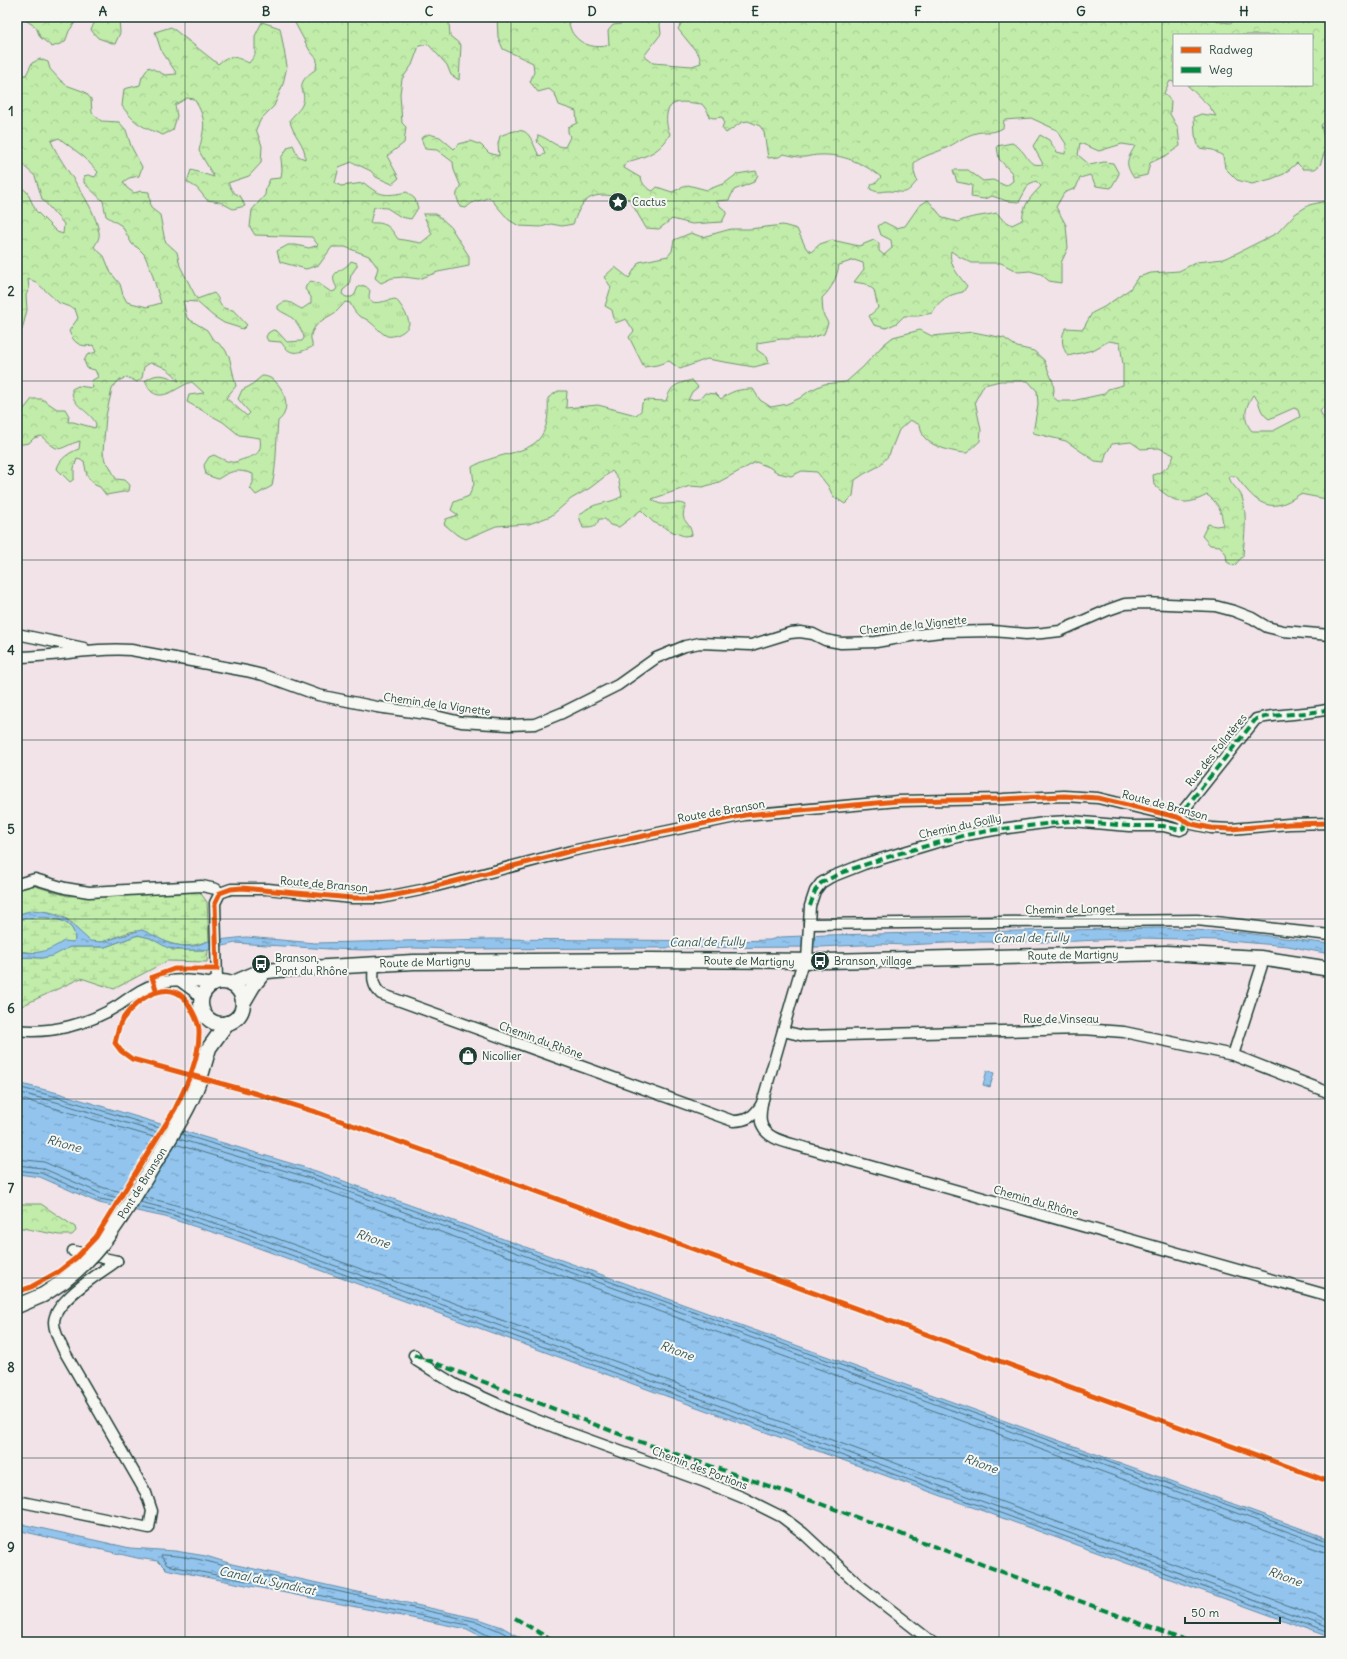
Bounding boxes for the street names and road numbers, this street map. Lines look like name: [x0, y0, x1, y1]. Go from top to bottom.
street label: Chemin de la Vignette: [859, 612, 967, 638]
street label: Chemin de la Vignette: [383, 690, 491, 718]
street label: Rue des Follatères: [1182, 711, 1250, 789]
street label: Route de Branson: [1120, 787, 1210, 823]
street label: Route de Branson: [676, 796, 766, 826]
street label: Chemin du Goilly: [918, 810, 1002, 842]
street label: Route de Branson: [279, 873, 369, 895]
street label: Chemin de Longet: [1025, 901, 1115, 917]
street label: Route de Martigny: [1027, 947, 1119, 963]
street label: Route de Martigny: [379, 953, 471, 971]
street label: Route de Martigny: [703, 953, 795, 969]
street label: Rue de Vinseau: [1023, 1012, 1100, 1026]
street label: Chemin du Rhône: [497, 1018, 585, 1062]
street label: Pont de Branson: [114, 1145, 170, 1221]
street label: Chemin du Rhône: [992, 1182, 1080, 1220]
street label: Chemin des Portions: [650, 1443, 750, 1493]

